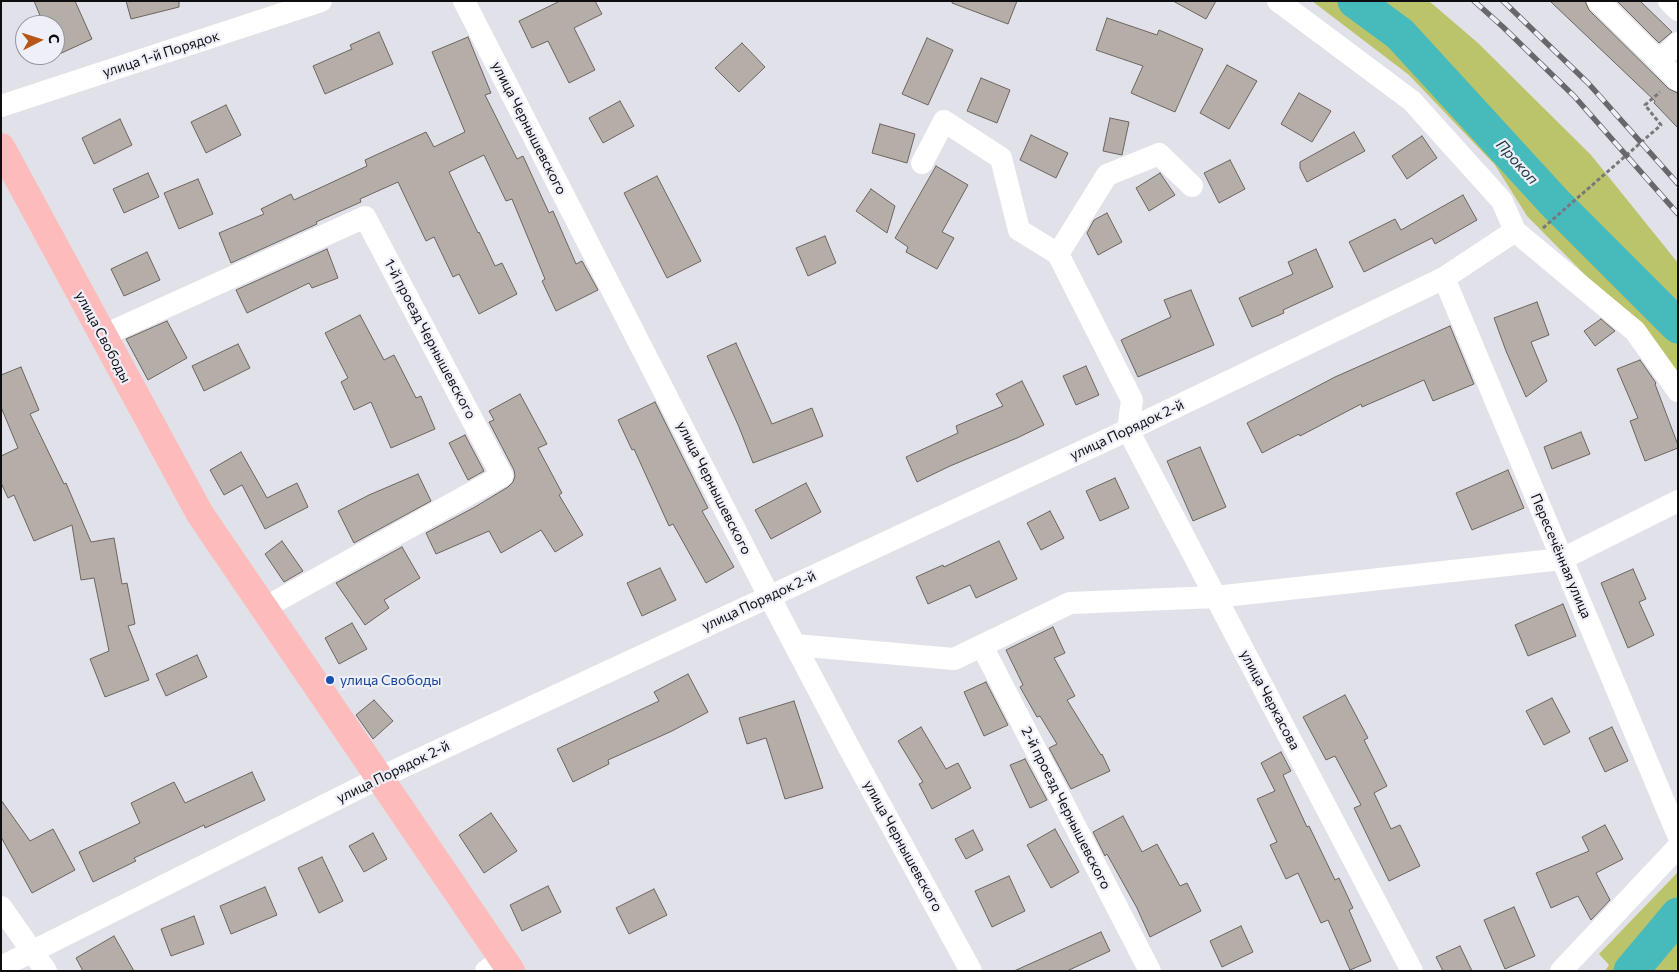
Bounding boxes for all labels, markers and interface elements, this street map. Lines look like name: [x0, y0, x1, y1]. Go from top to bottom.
north arrow: [15, 15, 65, 65]
street label: улица 1-й Порядок: [100, 27, 222, 81]
text: С: [46, 33, 63, 44]
street label: улица Чернышевского: [488, 59, 570, 197]
water label: Прокоп: [1492, 136, 1542, 188]
street label: 1-й проезд Чернышевского: [381, 256, 479, 422]
street label: улица Свободы: [72, 288, 134, 386]
street label: улица Порядок 2-й: [1067, 396, 1187, 464]
street label: улица Чернышевского: [673, 419, 755, 557]
street label: Пересечённая улица: [1527, 491, 1595, 621]
street label: улица Порядок 2-й: [699, 567, 819, 635]
street label: улица Черкасова: [1237, 647, 1303, 753]
place label: улица Свободы: [340, 672, 441, 688]
marker: улица Свободы: [324, 674, 336, 686]
street label: 2-й проезд Чернышевского: [1018, 724, 1114, 892]
street label: улица Порядок 2-й: [334, 737, 452, 807]
street label: улица Чернышевского: [860, 777, 946, 915]

